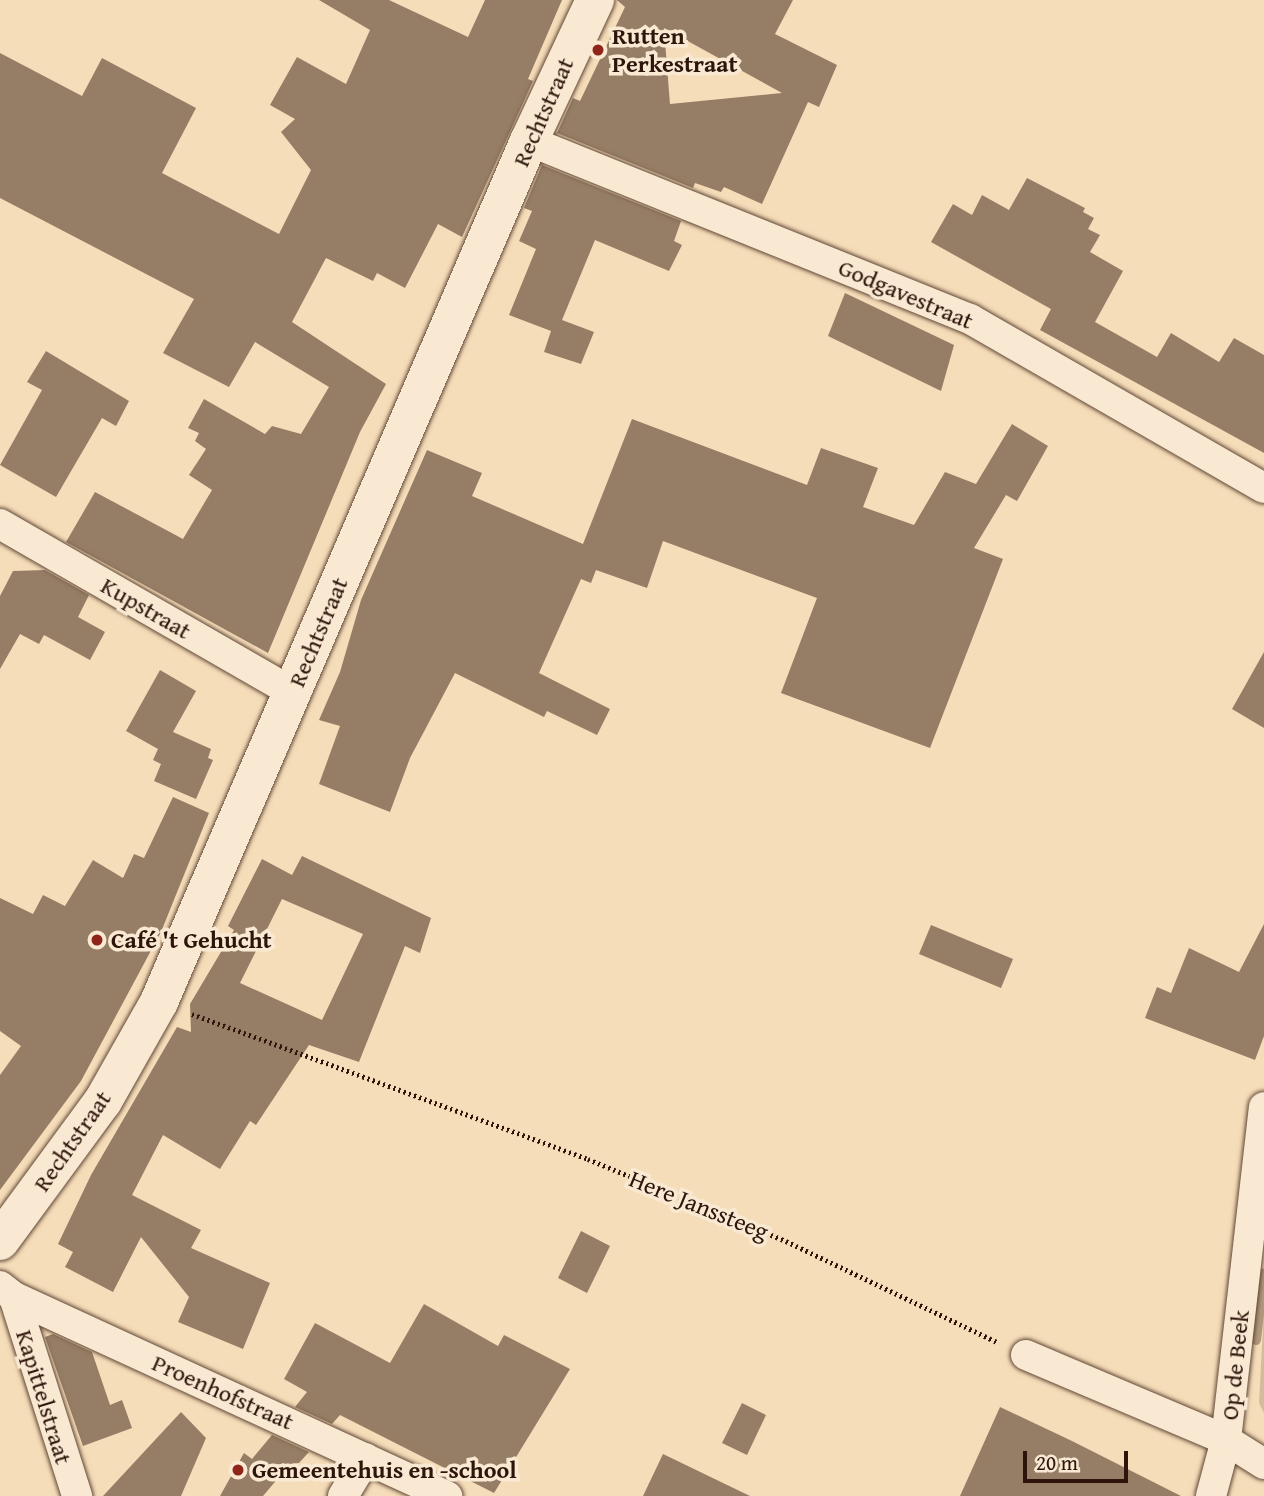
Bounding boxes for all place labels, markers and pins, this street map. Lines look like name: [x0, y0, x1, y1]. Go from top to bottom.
place label: Rutten Perkestraat: [612, 22, 738, 78]
marker: Rutten Perkestraat: [590, 42, 606, 58]
place label: Café 't Gehucht: [111, 926, 272, 954]
marker: Café 't Gehucht: [89, 932, 105, 948]
place label: Gemeentehuis en -school: [252, 1456, 517, 1484]
marker: Gemeentehuis en -school: [230, 1462, 246, 1478]

